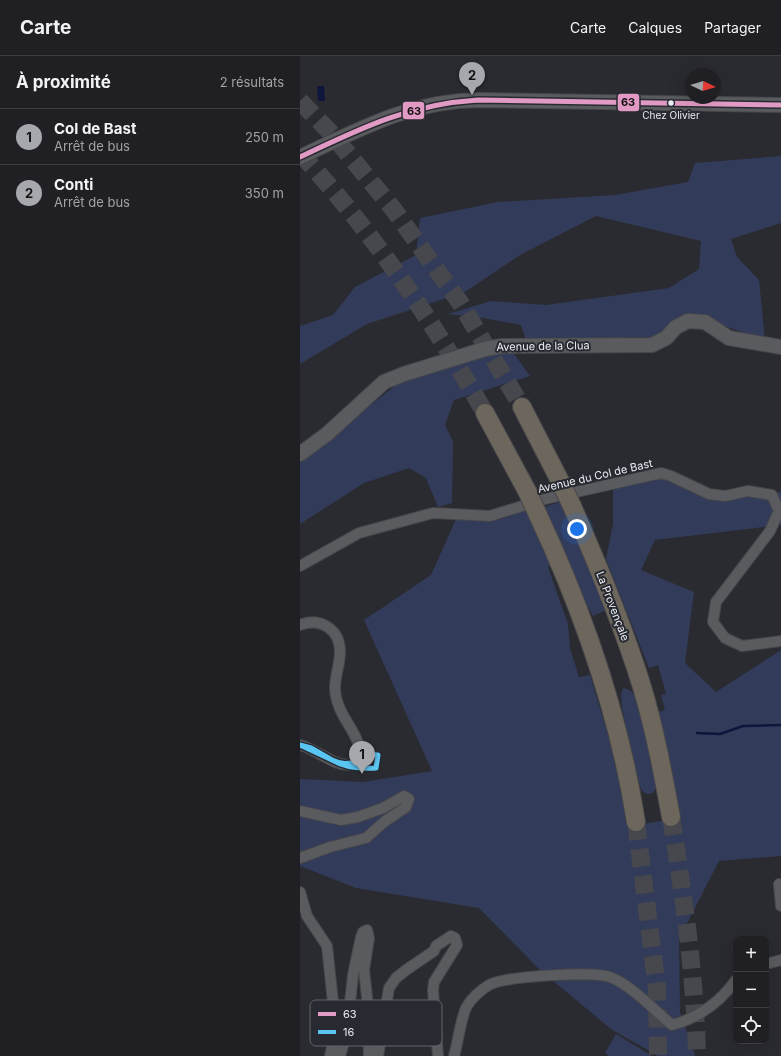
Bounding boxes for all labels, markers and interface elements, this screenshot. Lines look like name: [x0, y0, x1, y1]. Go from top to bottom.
text: Carte: [20, 16, 71, 39]
text: Carte: [570, 19, 606, 36]
text: Calques: [628, 19, 682, 36]
text: Partager: [704, 19, 761, 36]
pin: 2: [459, 62, 485, 95]
north arrow: [685, 68, 721, 104]
text: À proximité: [16, 72, 111, 92]
text: 2 résultats: [220, 74, 284, 90]
line badge: 63: [617, 93, 640, 112]
text: 63: [621, 95, 635, 109]
marker: Chez Olivier: [666, 98, 676, 108]
line badge: 63: [402, 101, 425, 120]
text: 63: [407, 104, 421, 118]
place label: Chez Olivier: [642, 109, 700, 121]
text: Col de Bast: [54, 119, 136, 138]
text: 1: [26, 129, 32, 145]
text: 250 m: [245, 129, 284, 145]
text: Arrêt de bus: [54, 138, 130, 154]
text: Conti: [54, 175, 93, 194]
text: 2: [25, 185, 33, 201]
text: 350 m: [245, 185, 284, 201]
text: Arrêt de bus: [54, 194, 130, 210]
street label: Avenue de la Clua: [496, 338, 590, 354]
street label: Avenue du Col de Bast: [536, 456, 654, 496]
your location: [567, 519, 587, 539]
street label: La Provençale: [593, 569, 633, 643]
pin: 1: [349, 741, 375, 774]
map controls: [733, 936, 769, 1044]
button: +: [733, 936, 769, 972]
button: −: [733, 972, 769, 1008]
legend: [310, 1000, 442, 1046]
text: 63: [343, 1007, 357, 1021]
button: locate: [733, 1008, 769, 1044]
text: 16: [343, 1025, 354, 1039]

